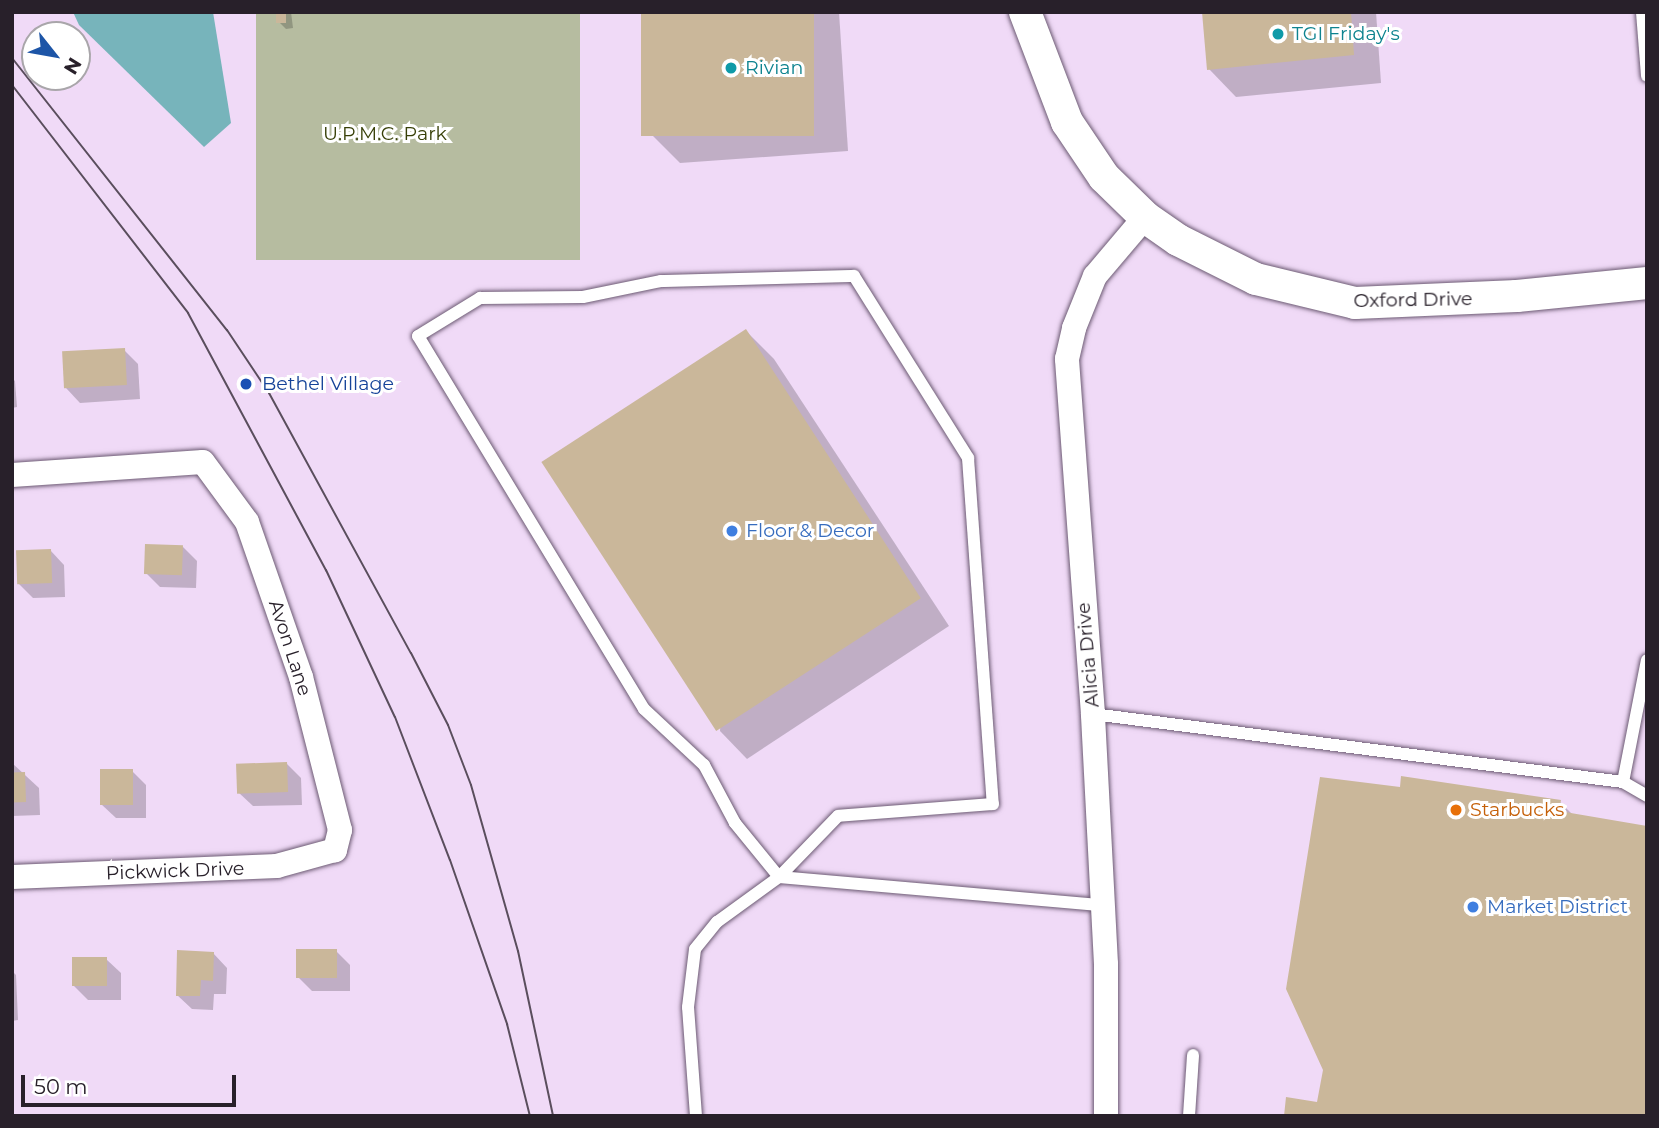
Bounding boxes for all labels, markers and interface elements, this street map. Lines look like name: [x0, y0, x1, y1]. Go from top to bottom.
north arrow: [21, 21, 91, 91]
place label: TGI Friday's: [1292, 23, 1400, 45]
marker: TGI Friday's: [1270, 26, 1286, 42]
text: N: [59, 54, 87, 79]
place label: Rivian: [745, 57, 803, 79]
marker: Rivian: [723, 60, 739, 76]
park label: U.P.M.C. Park: [323, 123, 447, 145]
street label: Oxford Drive: [1353, 288, 1473, 312]
place label: Bethel Village: [262, 373, 394, 395]
marker: Bethel Village: [236, 374, 256, 394]
place label: Floor & Decor: [746, 520, 874, 542]
marker: Floor & Decor: [724, 523, 740, 539]
street label: Avon Lane: [264, 597, 316, 699]
street label: Alicia Drive: [1072, 601, 1104, 709]
place label: Starbucks: [1470, 799, 1564, 821]
marker: Starbucks: [1448, 802, 1464, 818]
street label: Pickwick Drive: [105, 857, 245, 885]
place label: Market District: [1487, 896, 1628, 918]
marker: Market District: [1465, 899, 1481, 915]
scale bar: [24, 1062, 240, 1106]
text: 50 m: [34, 1074, 88, 1099]

